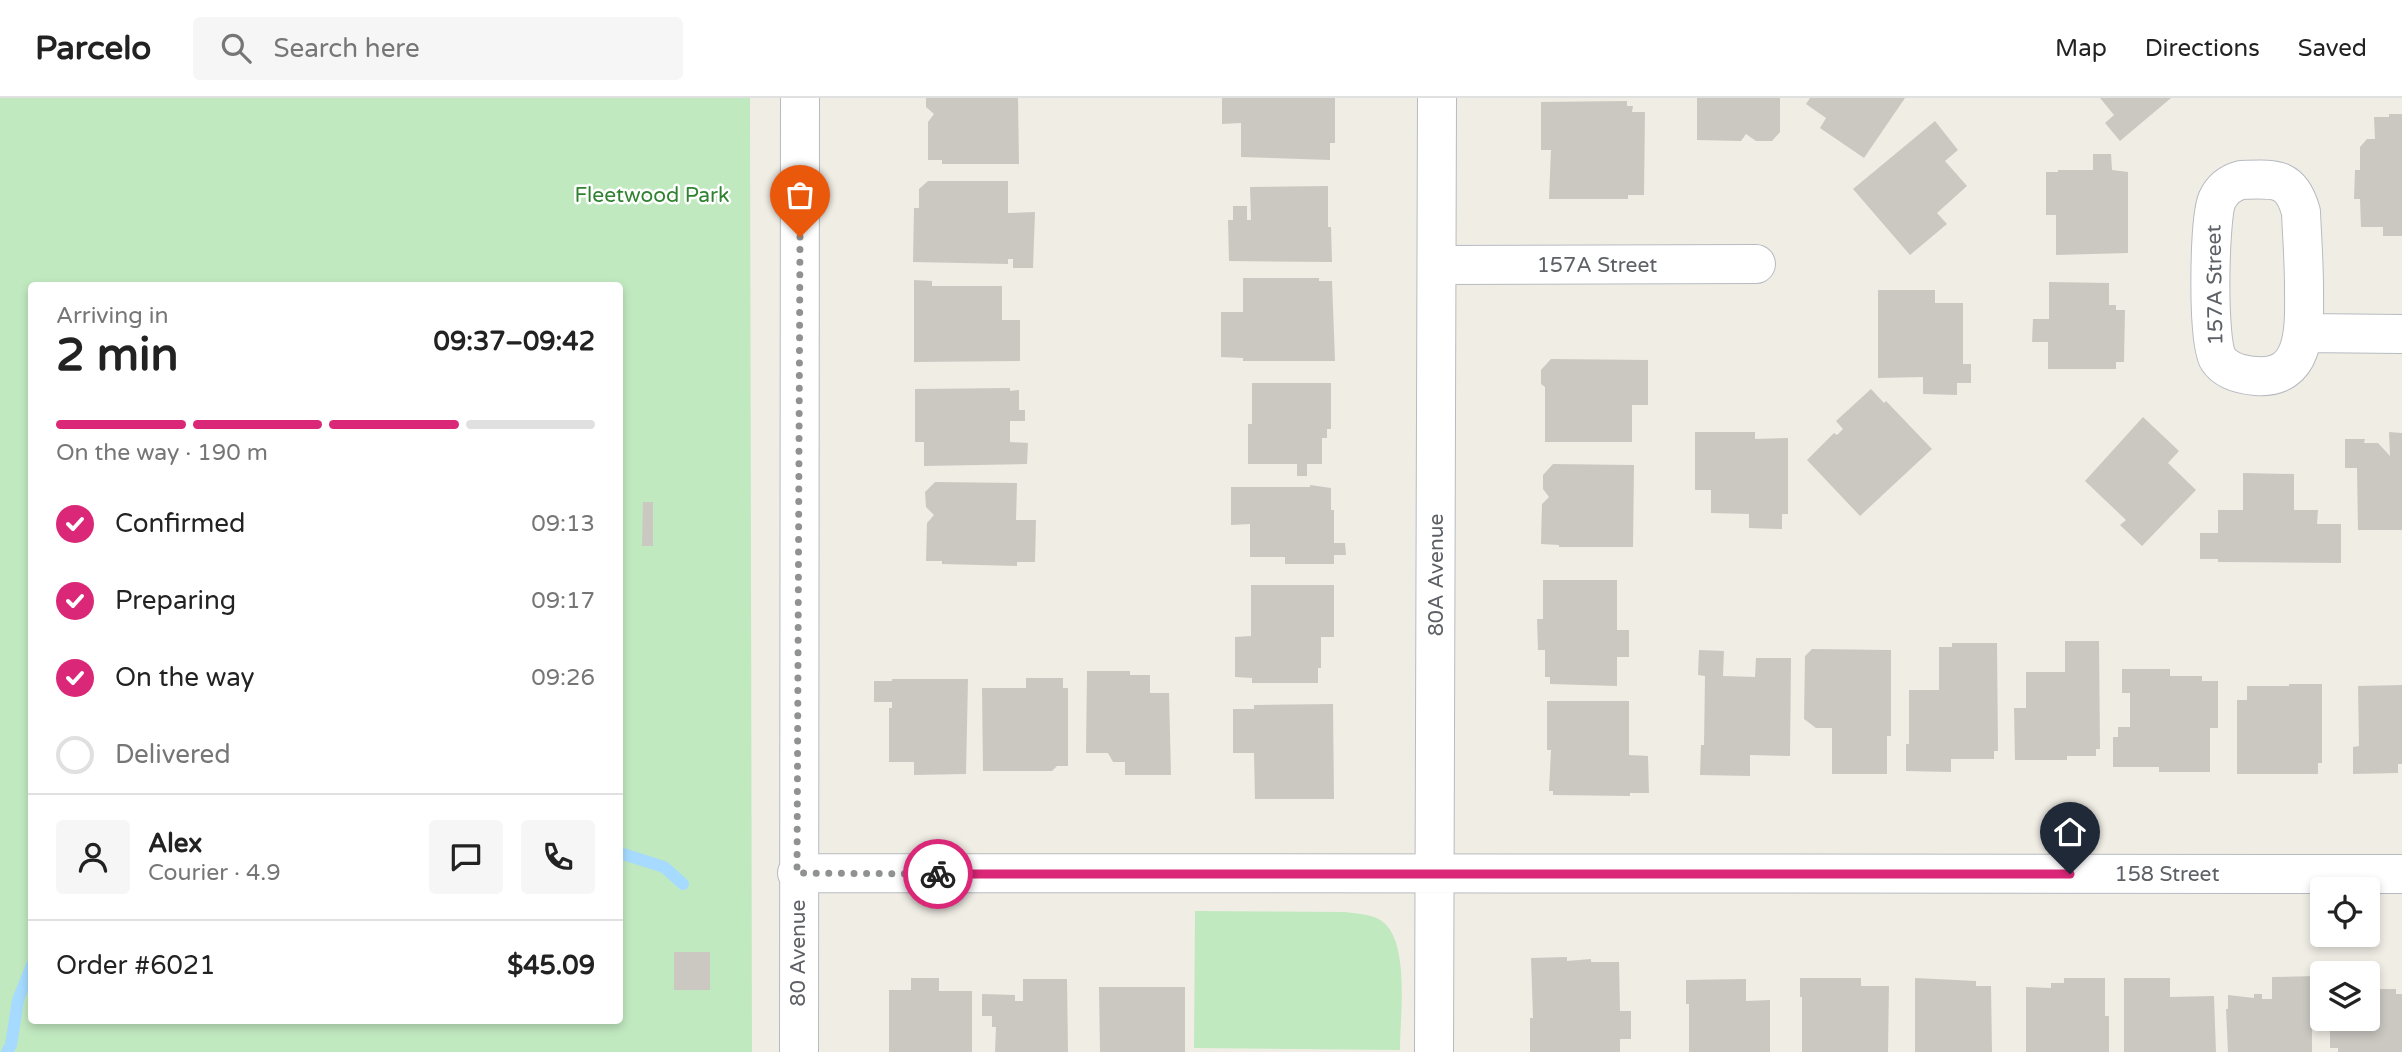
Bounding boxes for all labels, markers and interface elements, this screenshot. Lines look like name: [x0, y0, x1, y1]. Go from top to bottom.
search box: [193, 17, 683, 80]
text: Parcelo: [35, 29, 151, 68]
icon: search: [217, 29, 255, 67]
text: Search here: [273, 33, 420, 64]
text: Map: [2055, 34, 2107, 63]
text: Directions: [2145, 34, 2260, 63]
text: Saved: [2298, 34, 2367, 63]
pin: [770, 165, 830, 237]
icon: bag: [781, 176, 819, 214]
park label: Fleetwood Park: [574, 183, 730, 208]
street label: 157A Street: [2201, 224, 2229, 346]
street label: 157A Street: [1537, 253, 1657, 278]
text: Arriving in: [56, 302, 169, 330]
text: 09:37–09:42: [434, 326, 595, 357]
text: 2 min: [56, 328, 179, 383]
text: On the way · 190 m: [56, 439, 268, 467]
icon: check: [56, 505, 94, 543]
text: Confirmed: [115, 508, 245, 539]
text: 09:13: [531, 510, 595, 538]
street label: 80A Avenue: [1424, 514, 1449, 636]
icon: check: [56, 582, 94, 620]
text: Preparing: [115, 585, 236, 616]
text: 09:17: [531, 587, 595, 615]
icon: check: [56, 659, 94, 697]
text: On the way: [115, 662, 255, 693]
text: 09:26: [531, 664, 595, 692]
text: Delivered: [115, 739, 231, 770]
pin: [2040, 802, 2100, 874]
icon: home: [2051, 813, 2089, 851]
button: person: [56, 820, 130, 894]
button: chat: [429, 820, 503, 894]
button: phone: [521, 820, 595, 894]
text: Alex: [148, 828, 202, 859]
courier: [903, 839, 973, 909]
icon: bike: [919, 855, 957, 893]
text: Courier · 4.9: [148, 859, 281, 887]
street label: 158 Street: [2114, 862, 2220, 887]
map controls: [2310, 877, 2380, 1031]
button: locate: [2310, 877, 2380, 947]
street label: 80 Avenue: [786, 899, 811, 1007]
text: Order #6021: [56, 950, 216, 981]
text: $45.09: [507, 950, 595, 981]
button: layers: [2310, 961, 2380, 1031]

